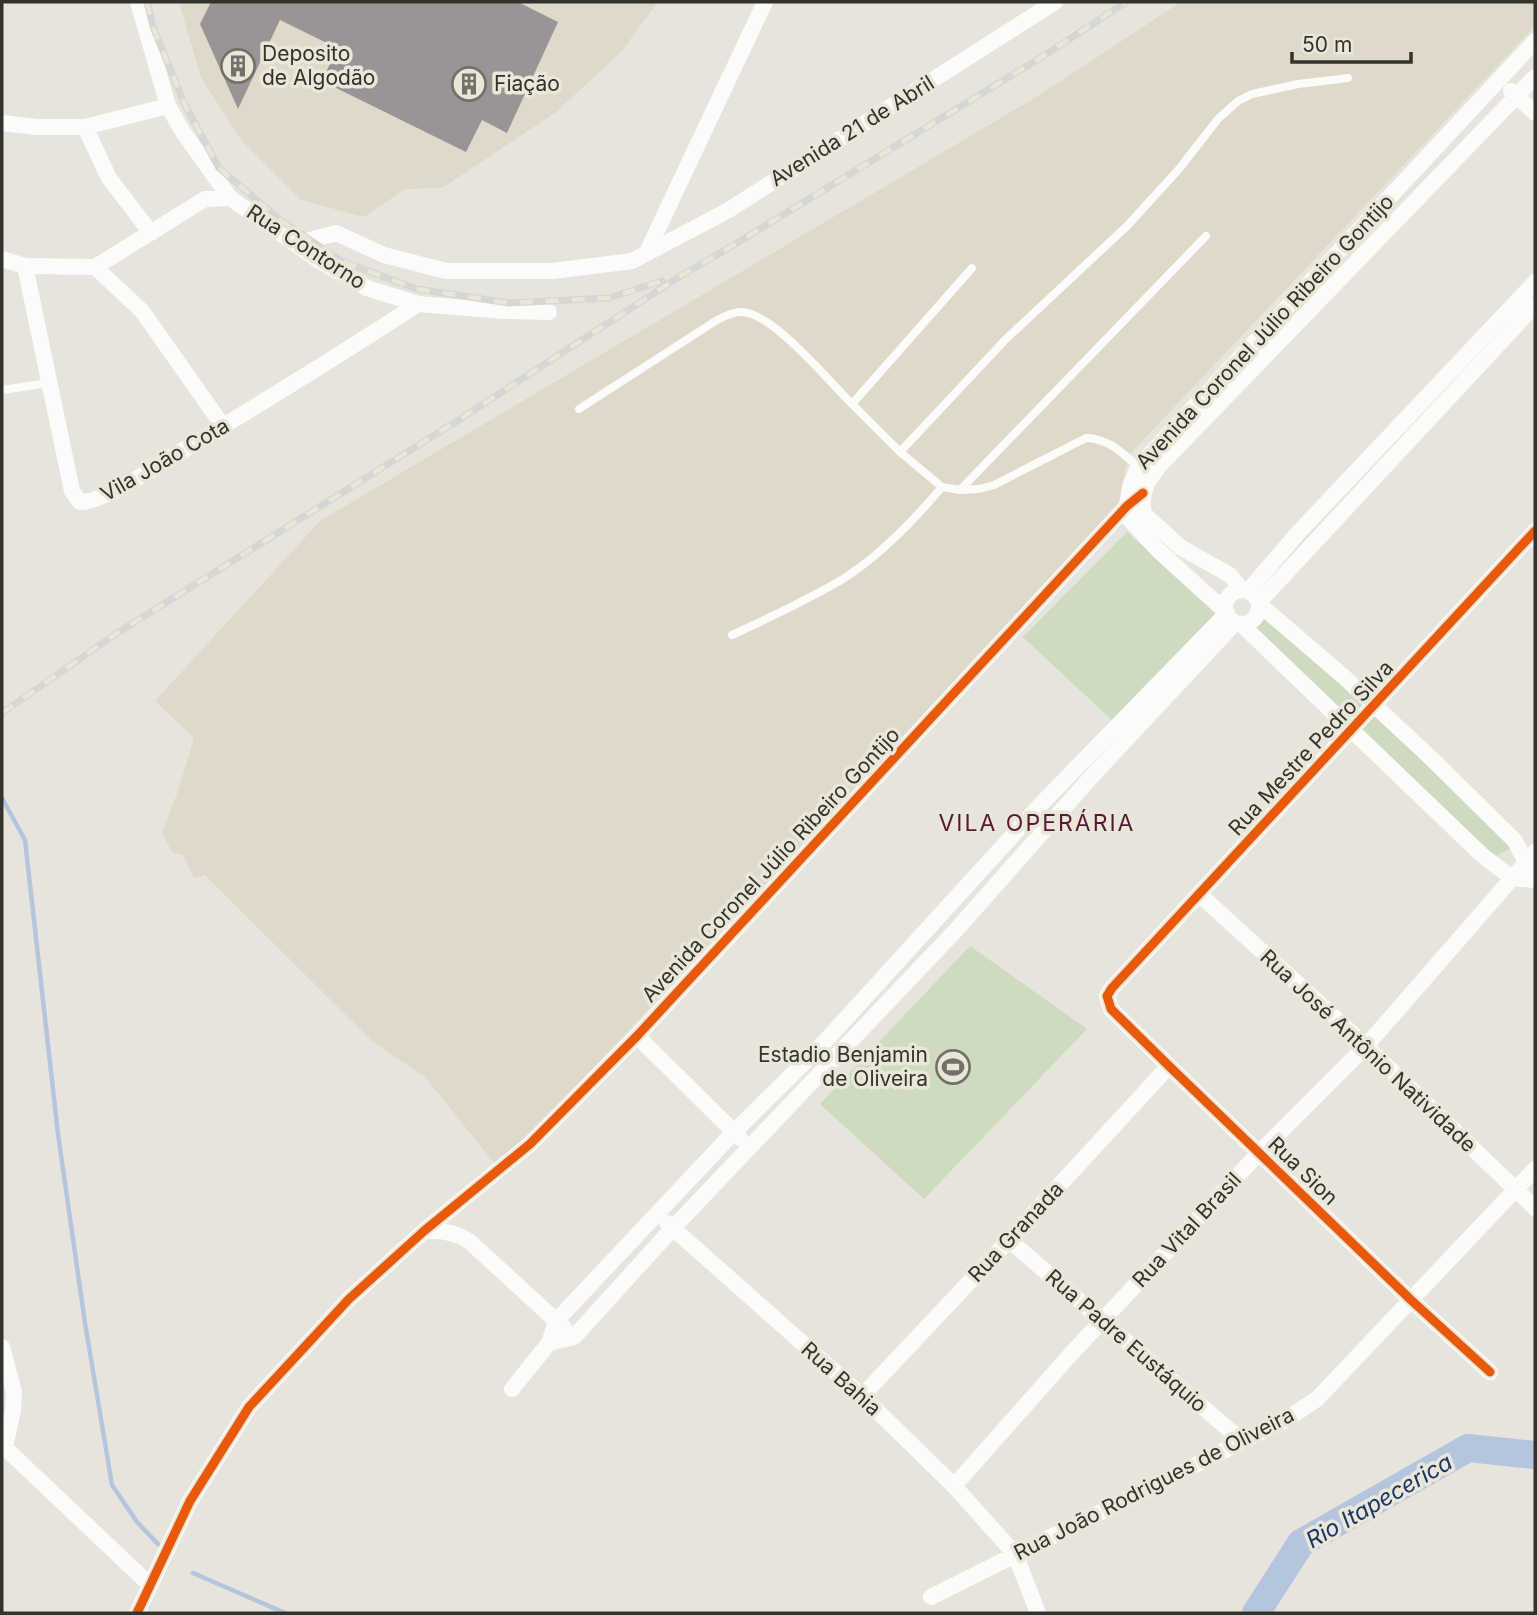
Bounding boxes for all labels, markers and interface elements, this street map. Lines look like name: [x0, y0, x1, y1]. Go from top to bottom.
scale bar: [1292, 21, 1411, 65]
text: 50 m: [1302, 32, 1352, 57]
place label: Deposito de Algodão: [262, 41, 375, 90]
building icon: Deposito de Algodão: [219, 47, 257, 85]
building icon: Fiação: [450, 65, 488, 103]
street label: Avenida 21 de Abril: [765, 70, 938, 191]
place label: Fiação: [494, 71, 560, 96]
street label: Avenida Coronel Júlio Ribeiro Gontijo: [1130, 189, 1399, 474]
street label: Rua Contorno: [242, 199, 370, 294]
street label: Vila João Cota: [96, 413, 233, 506]
street label: Rua Mestre Pedro Silva: [1223, 655, 1398, 840]
street label: Avenida Coronel Júlio Ribeiro Gontijo: [636, 722, 905, 1007]
district label: VILA OPERÁRIA: [938, 809, 1136, 837]
street label: Rua José Antônio Natividade: [1255, 944, 1481, 1157]
place label: Estadio Benjamin de Oliveira: [758, 1042, 928, 1091]
sports icon: Estadio Benjamin de Oliveira: [934, 1048, 972, 1086]
street label: Rua Sion: [1263, 1131, 1343, 1210]
street label: Rua Vital Brasil: [1127, 1167, 1246, 1292]
street label: Rua Granada: [963, 1176, 1068, 1287]
street label: Rua Padre Eustáquio: [1041, 1264, 1212, 1417]
street label: Rua Bahia: [796, 1336, 886, 1421]
street label: Rua João Rodrigues de Oliveira: [1010, 1402, 1298, 1565]
water label: Rio Itapecerica: [1301, 1448, 1457, 1554]

